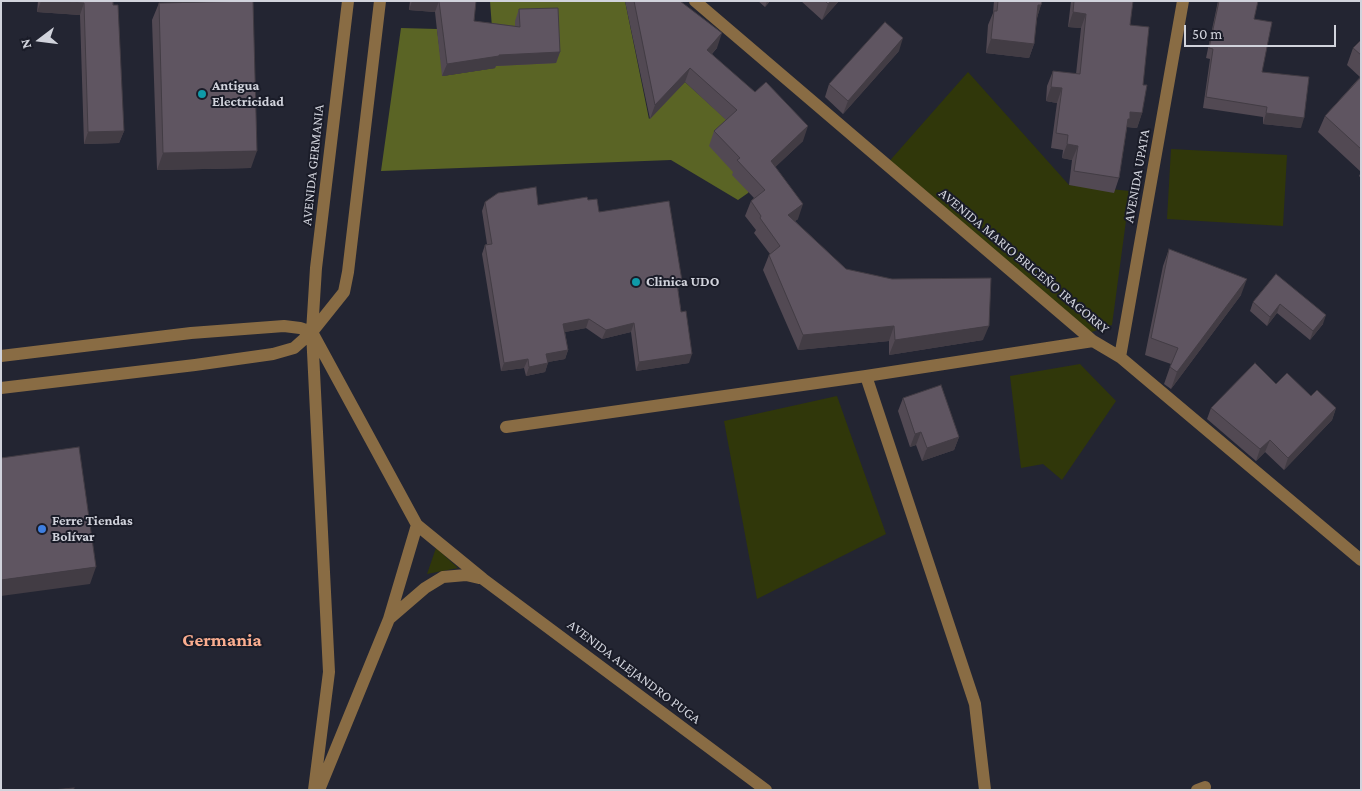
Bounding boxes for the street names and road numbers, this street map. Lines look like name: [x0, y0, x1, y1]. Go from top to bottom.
street label: AVENIDA GERMANIA: [298, 104, 328, 226]
street label: AVENIDA UPATA: [1120, 128, 1154, 224]
street label: AVENIDA MARIO BRICEÑO IRAGORRY: [935, 185, 1113, 337]
street label: AVENIDA ALEJANDRO PUGA: [564, 616, 704, 728]

